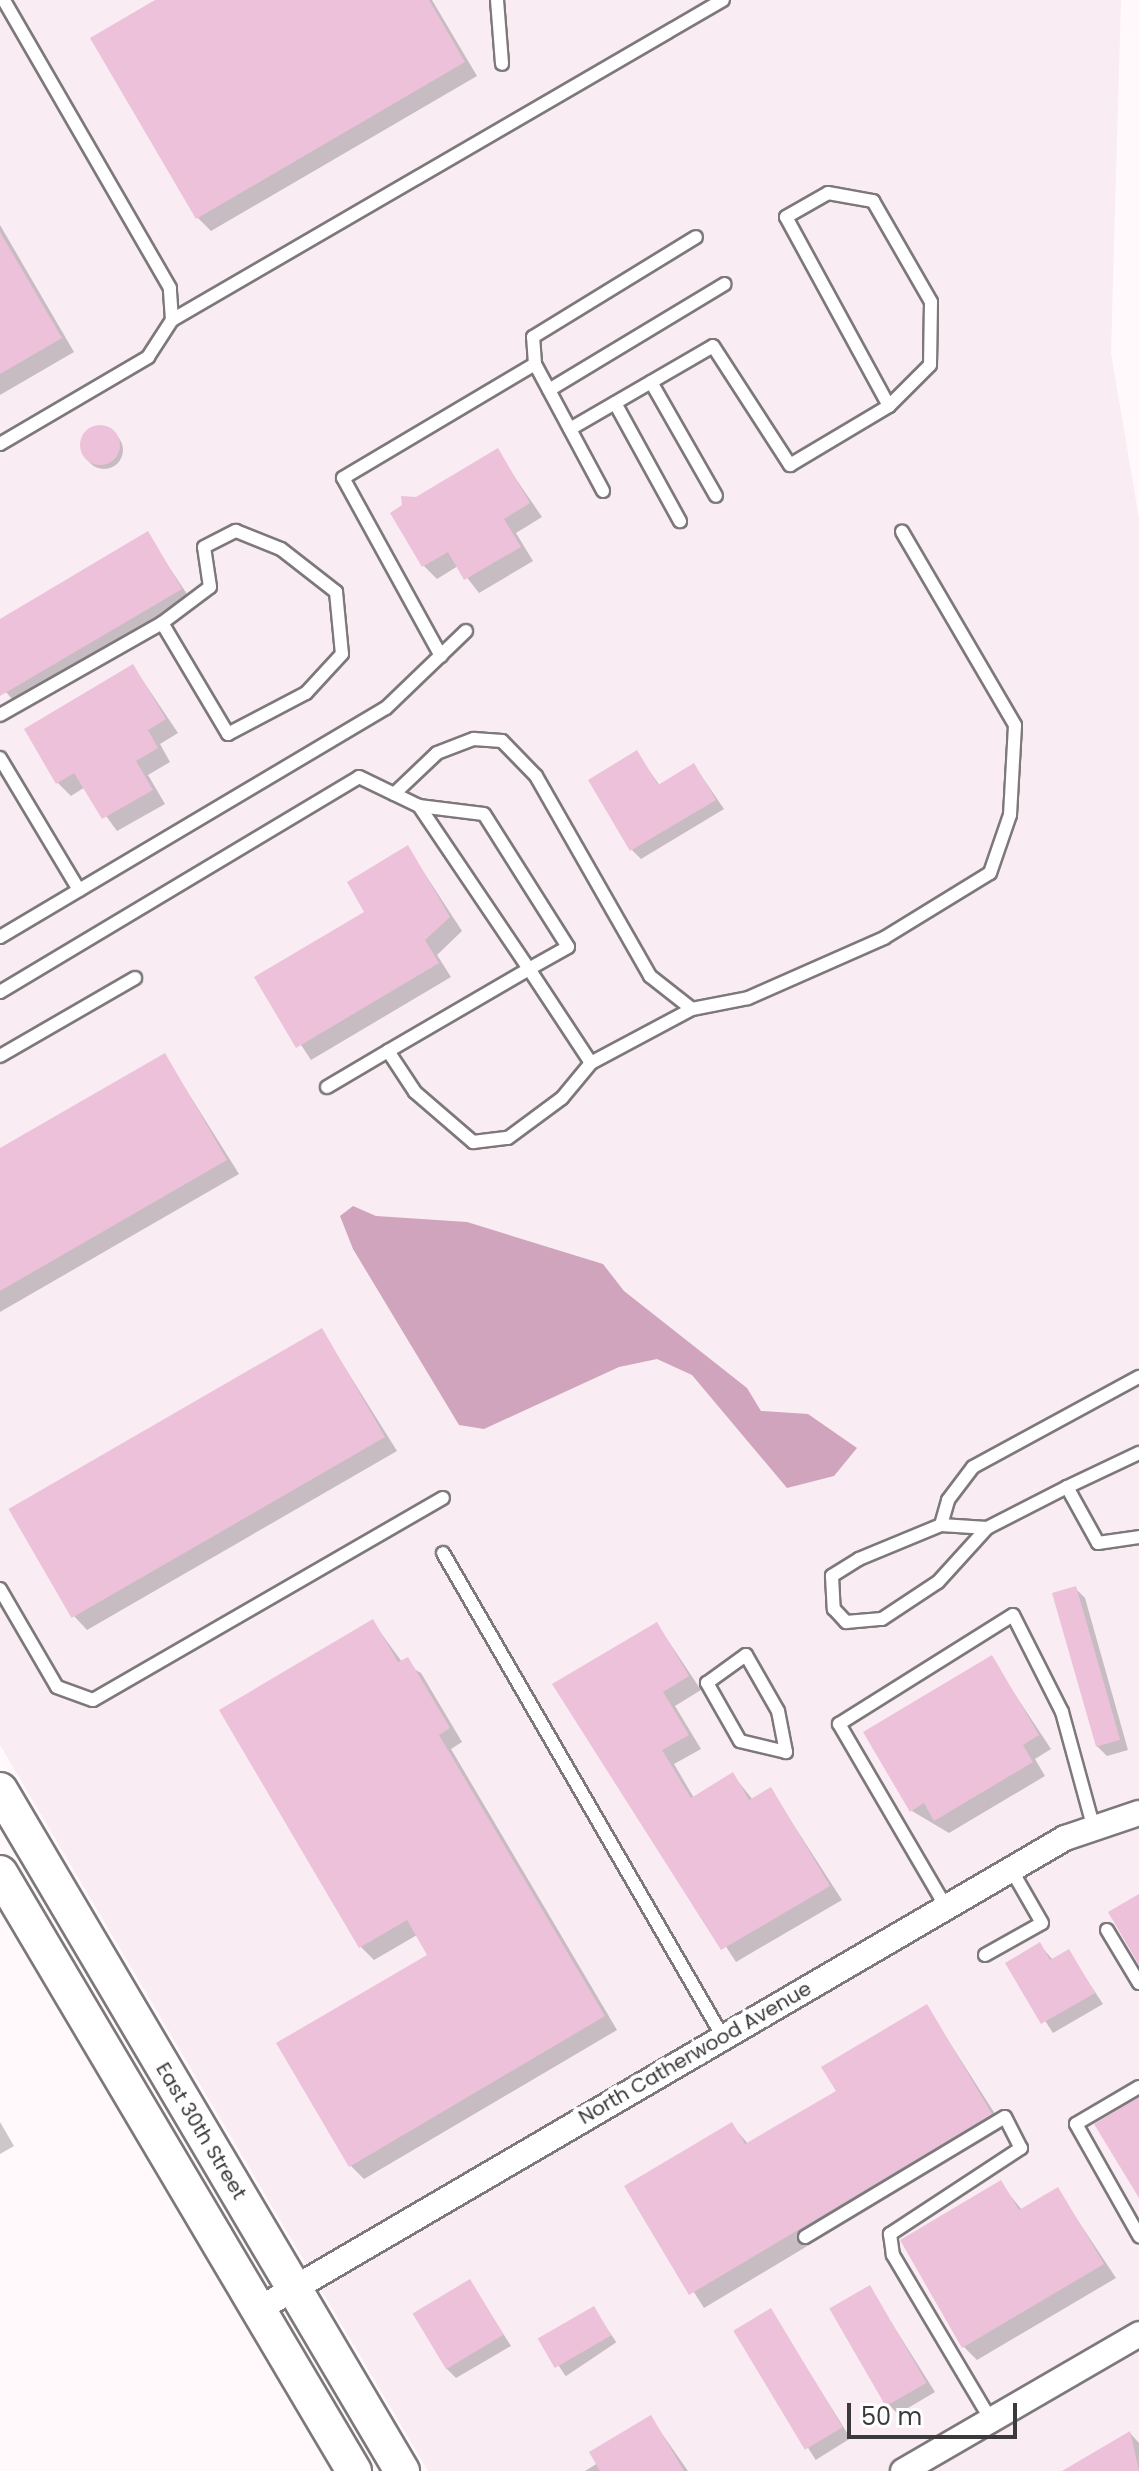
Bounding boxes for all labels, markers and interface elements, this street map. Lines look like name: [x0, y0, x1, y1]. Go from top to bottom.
street label: North Catherwood Avenue: [574, 1976, 816, 2130]
street label: East 30th Street: [151, 2058, 251, 2204]
scale bar: [851, 2387, 1021, 2437]
text: 50 m: [861, 2400, 922, 2433]

